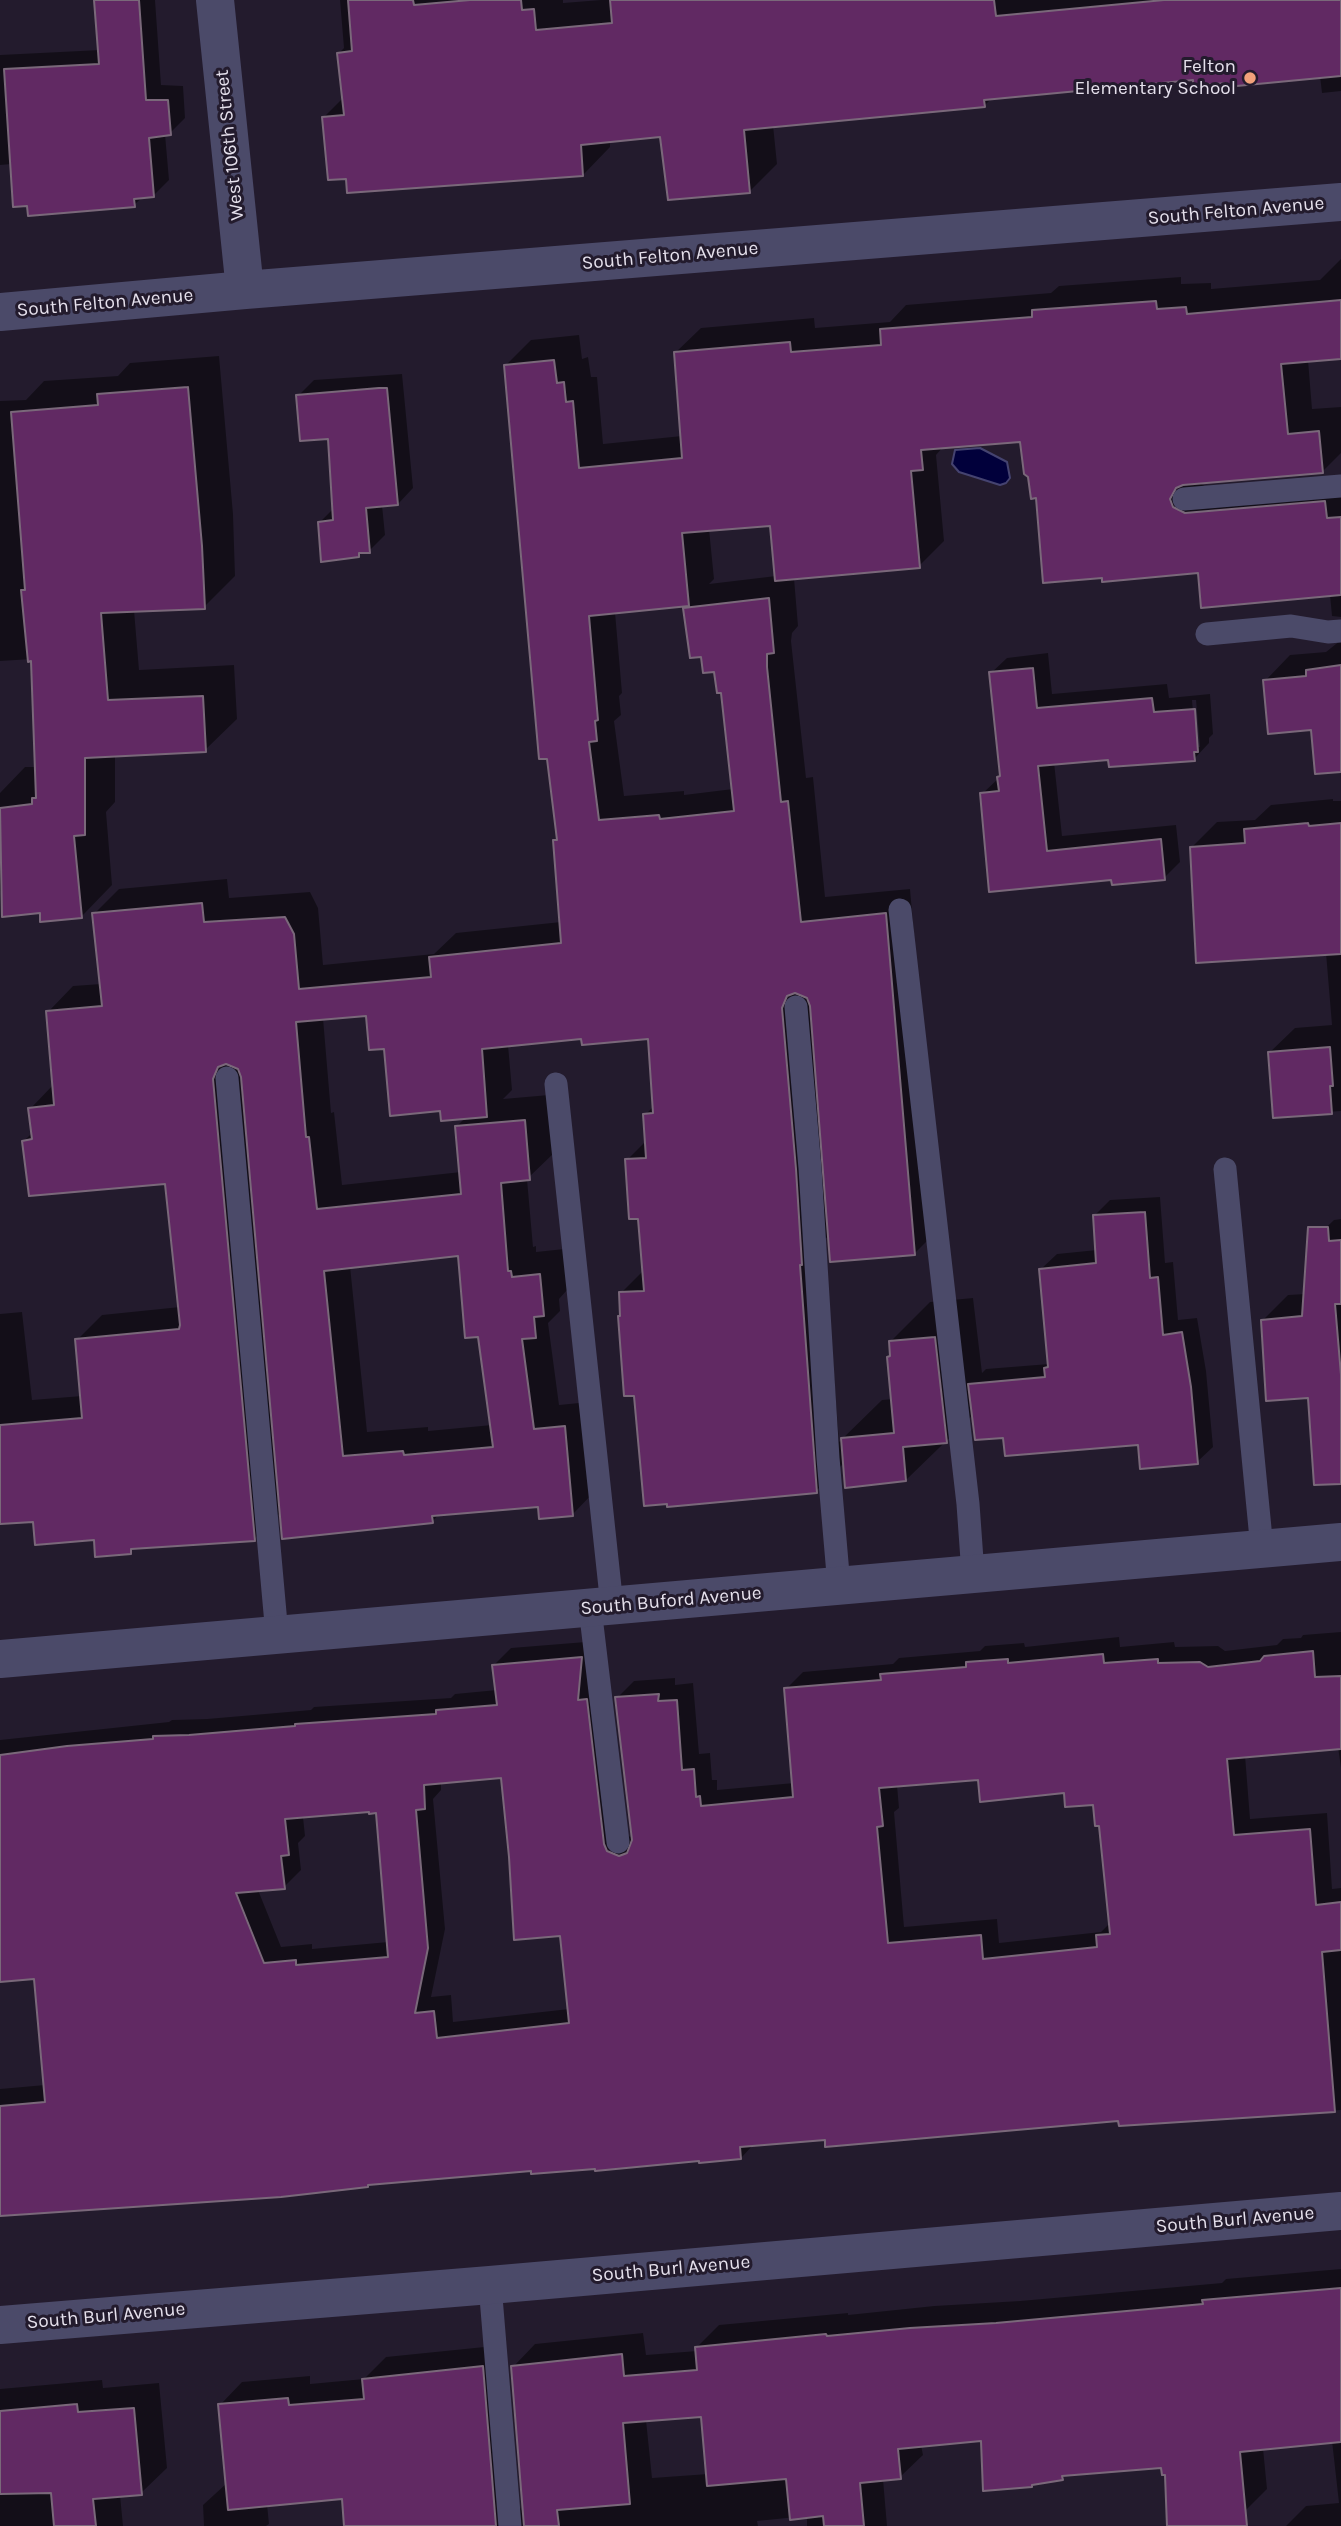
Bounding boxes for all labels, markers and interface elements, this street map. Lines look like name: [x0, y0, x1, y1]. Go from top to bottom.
place label: Felton Elementary School: [1075, 56, 1236, 100]
street label: West 106th Street: [211, 68, 249, 222]
marker: Felton Elementary School: [1242, 70, 1258, 86]
street label: South Felton Avenue: [1147, 192, 1325, 230]
street label: South Felton Avenue: [581, 237, 759, 275]
street label: South Felton Avenue: [16, 284, 194, 322]
street label: South Buford Avenue: [579, 1582, 763, 1620]
street label: South Burl Avenue: [1155, 2202, 1315, 2238]
street label: South Burl Avenue: [591, 2251, 751, 2287]
street label: South Burl Avenue: [26, 2298, 186, 2334]

